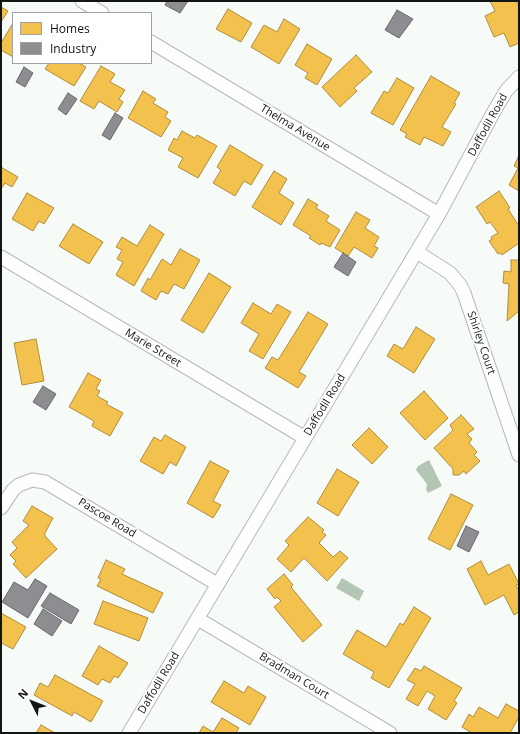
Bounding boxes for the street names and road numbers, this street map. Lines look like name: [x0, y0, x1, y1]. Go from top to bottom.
street label: Daffodil Road: [465, 91, 511, 159]
street label: Thelma Avenue: [258, 102, 332, 154]
street label: Shirley Court: [464, 310, 498, 376]
street label: Marie Street: [123, 326, 183, 370]
street label: Daffodil Road: [301, 372, 349, 438]
street label: Pascoe Road: [76, 496, 138, 540]
street label: Daffodil Road: [135, 650, 183, 716]
street label: Bradman Court: [257, 650, 331, 702]

